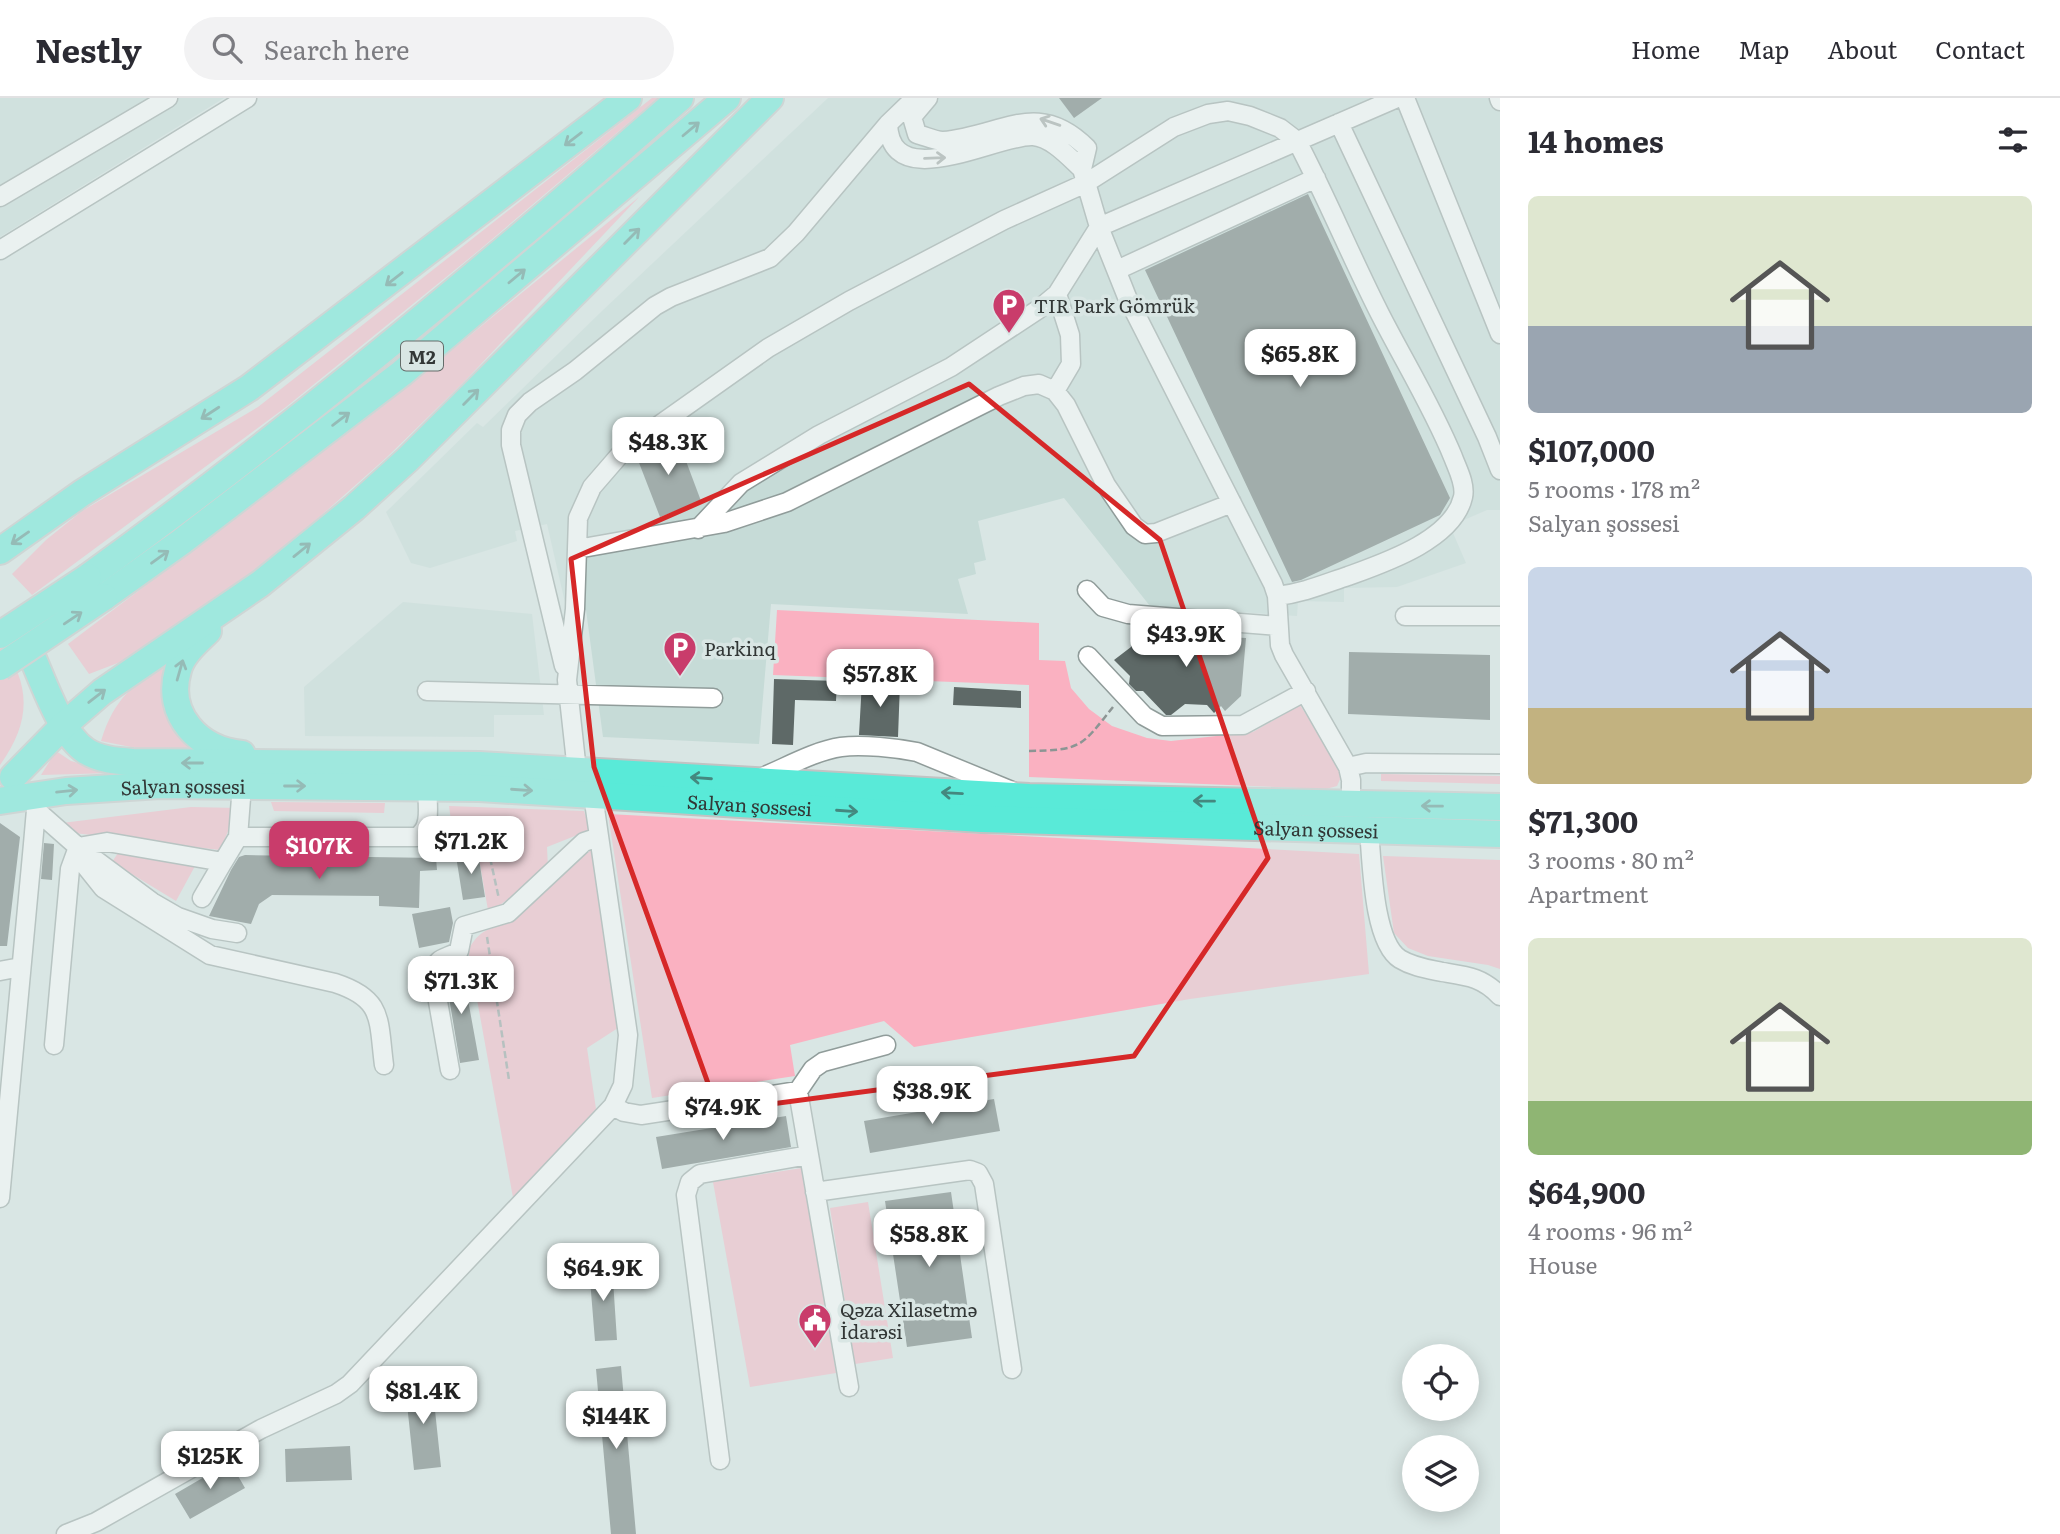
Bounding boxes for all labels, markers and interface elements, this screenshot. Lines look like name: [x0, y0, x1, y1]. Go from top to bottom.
search box: [184, 17, 674, 80]
text: Nestly: [35, 24, 142, 73]
icon: search: [208, 29, 246, 67]
text: Search here: [264, 29, 410, 68]
text: Home: [1631, 31, 1700, 66]
text: Map: [1738, 31, 1789, 66]
text: About: [1827, 31, 1897, 66]
text: Contact: [1935, 31, 2025, 66]
one-way arrow: [1040, 114, 1062, 127]
text: 14 homes: [1528, 118, 1664, 162]
one-way arrow: [681, 121, 699, 137]
icon: filters: [1994, 121, 2032, 159]
one-way arrow: [564, 131, 583, 146]
one-way arrow: [923, 152, 946, 165]
one-way arrow: [623, 228, 640, 245]
icon: home: [1717, 242, 1843, 368]
one-way arrow: [508, 268, 526, 284]
one-way arrow: [385, 271, 403, 286]
parking icon: TIR Park Gömrük: [990, 286, 1028, 335]
place label: TIR Park Gömrük: [1034, 291, 1195, 319]
pin: $65.8K: [1243, 330, 1357, 389]
text: $65.8K: [1261, 335, 1339, 369]
road number: M2: [401, 342, 443, 370]
one-way arrow: [462, 389, 479, 406]
one-way arrow: [201, 407, 221, 421]
one-way arrow: [331, 412, 349, 427]
pin: $48.3K: [611, 418, 725, 477]
text: $48.3K: [628, 423, 708, 457]
text: $107,000: [1528, 427, 1655, 471]
text: 5 rooms · 178 m²: [1528, 471, 1700, 505]
text: Salyan şossesi: [1528, 505, 1680, 539]
one-way arrow: [11, 531, 30, 545]
one-way arrow: [293, 542, 311, 557]
one-way arrow: [150, 550, 169, 564]
pin: $43.9K: [1129, 610, 1243, 669]
one-way arrow: [62, 611, 82, 625]
icon: home: [1717, 613, 1843, 739]
text: $43.9K: [1146, 615, 1226, 649]
parking icon: Parkinq: [661, 629, 699, 678]
place label: Parkinq: [704, 634, 776, 662]
pin: $57.8K: [823, 650, 937, 709]
text: $57.8K: [842, 655, 918, 689]
one-way arrow: [175, 659, 188, 681]
one-way arrow: [88, 688, 106, 704]
one-way arrow: [181, 756, 204, 770]
street label: Salyan şossesi: [120, 771, 246, 801]
one-way arrow: [690, 772, 713, 785]
one-way arrow: [283, 779, 306, 792]
one-way arrow: [510, 784, 533, 797]
one-way arrow: [56, 785, 78, 798]
one-way arrow: [942, 786, 964, 799]
street label: Salyan şossesi: [686, 787, 813, 822]
one-way arrow: [1193, 794, 1216, 808]
text: $71,300: [1528, 798, 1638, 842]
one-way arrow: [1421, 799, 1444, 813]
one-way arrow: [835, 805, 858, 818]
street label: Salyan şossesi: [1253, 813, 1379, 844]
pin: $71.2K: [414, 816, 528, 876]
pin: $107K: [270, 822, 368, 881]
text: $71.2K: [434, 822, 508, 856]
text: $107K: [285, 827, 353, 861]
text: 3 rooms · 80 m²: [1528, 842, 1694, 876]
text: Apartment: [1528, 876, 1648, 910]
pin: $71.3K: [404, 956, 518, 1016]
text: $71.3K: [424, 962, 498, 996]
icon: home: [1717, 984, 1843, 1110]
pin: $38.9K: [875, 1066, 989, 1126]
text: $38.9K: [893, 1072, 971, 1106]
pin: $74.9K: [666, 1082, 780, 1142]
text: $74.9K: [684, 1088, 762, 1122]
text: $64,900: [1528, 1169, 1645, 1213]
pin: $58.8K: [872, 1210, 986, 1269]
text: 4 rooms · 96 m²: [1528, 1213, 1692, 1247]
text: $58.8K: [890, 1215, 968, 1249]
pin: $64.9K: [546, 1244, 660, 1303]
text: House: [1528, 1247, 1597, 1281]
text: $64.9K: [563, 1249, 643, 1283]
place label: Qəza Xilasetmə İdarəsi: [840, 1295, 978, 1345]
public building icon: Qəza Xilasetmə İdarəsi: [796, 1301, 834, 1350]
map controls: [1402, 1344, 1479, 1512]
button: locate: [1402, 1344, 1479, 1421]
pin: $81.4K: [366, 1366, 480, 1426]
text: $81.4K: [385, 1372, 461, 1406]
pin: $144K: [567, 1392, 665, 1451]
text: $144K: [582, 1397, 650, 1431]
pin: $125K: [161, 1432, 259, 1491]
button: layers: [1402, 1435, 1479, 1512]
text: $125K: [177, 1437, 243, 1471]

